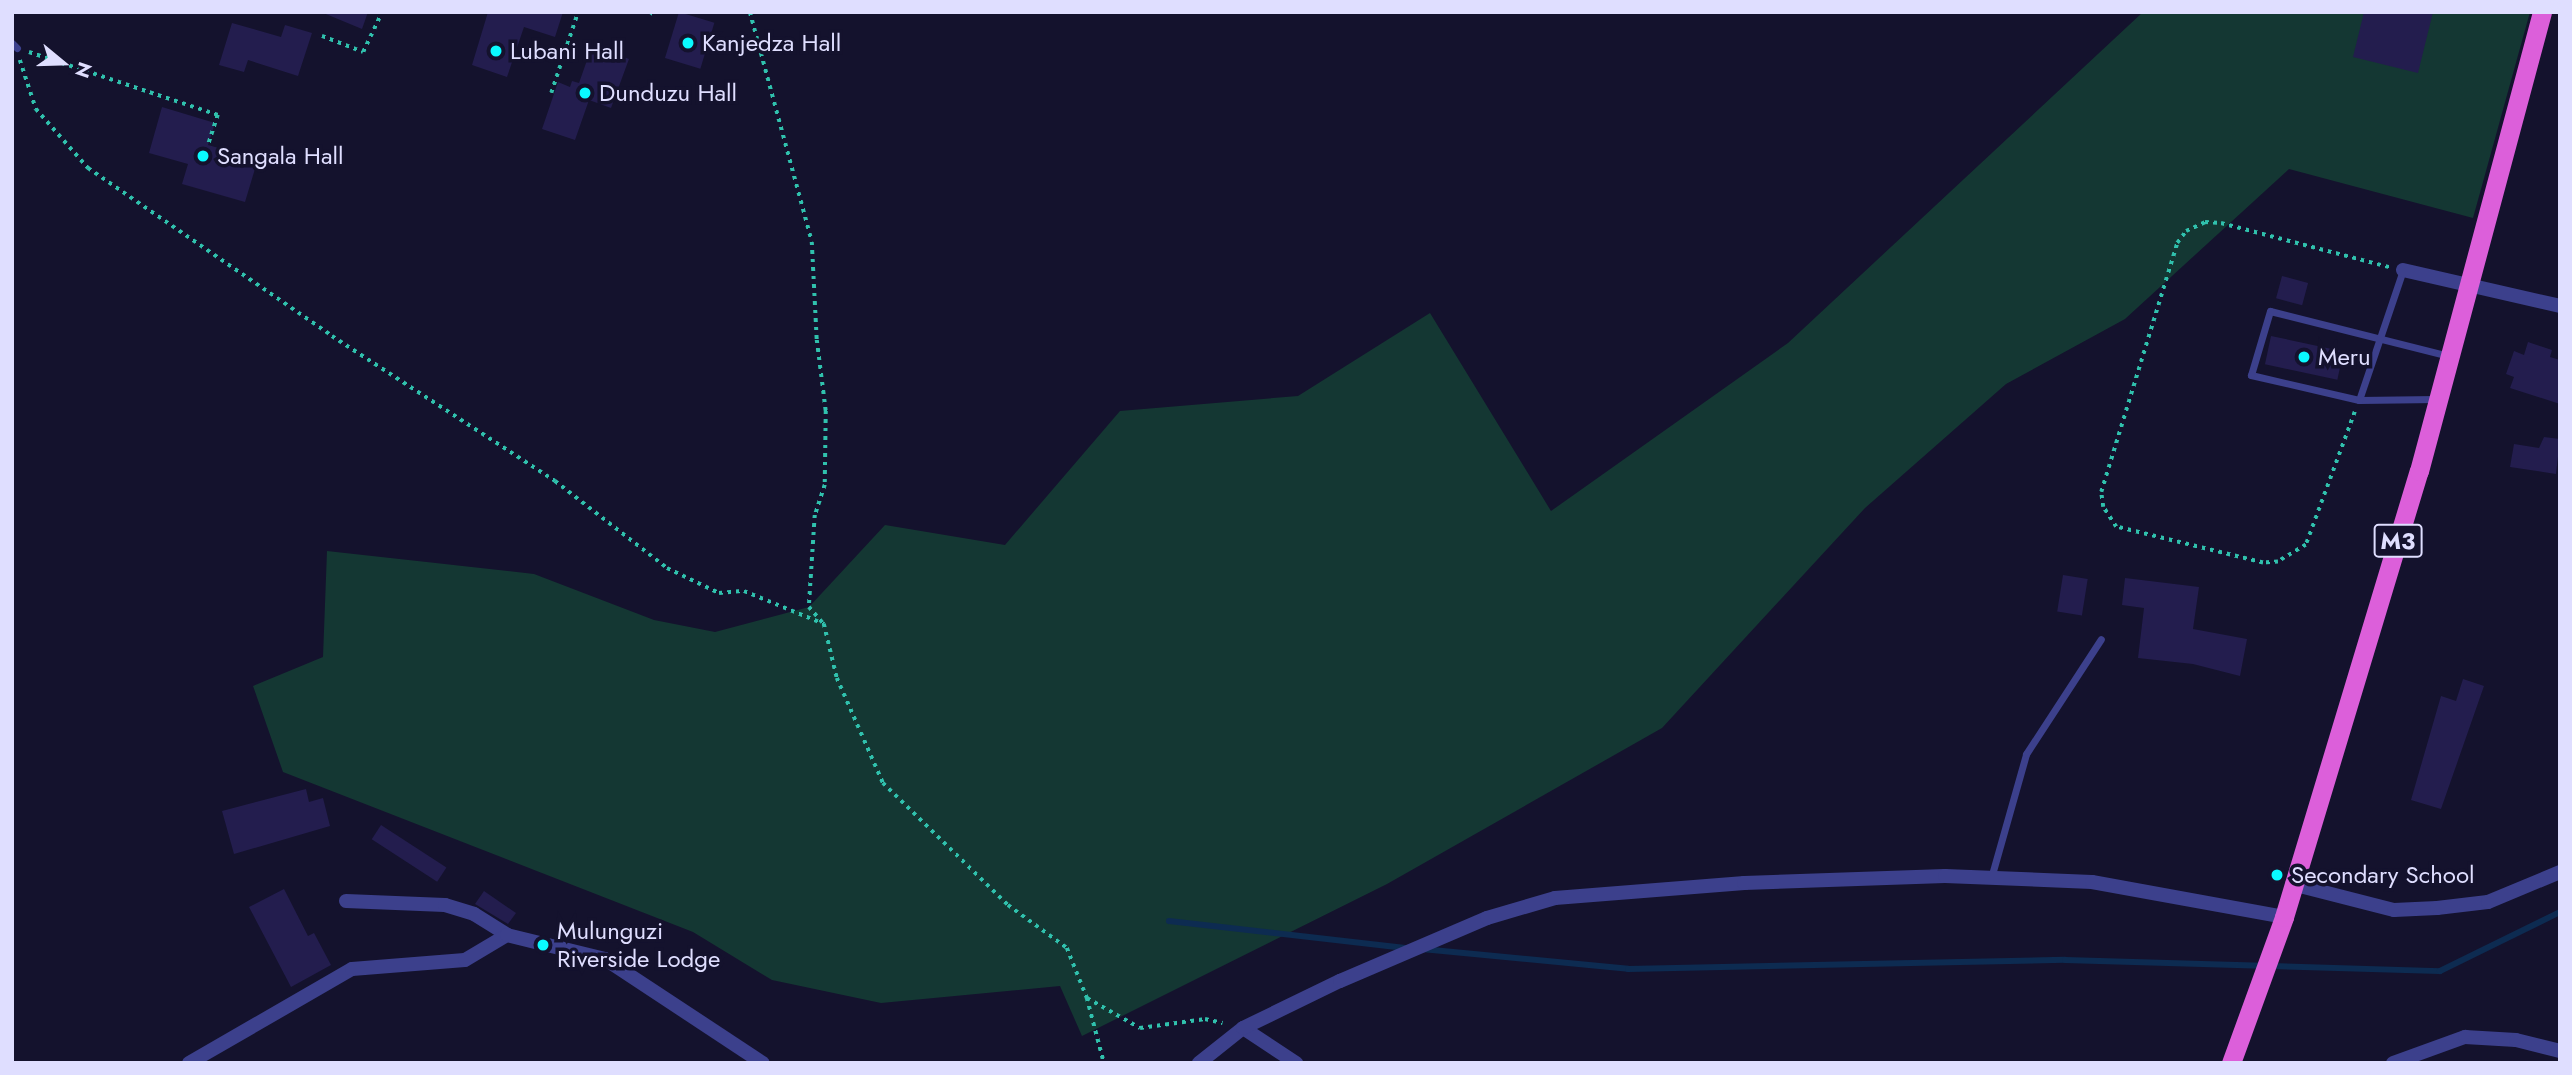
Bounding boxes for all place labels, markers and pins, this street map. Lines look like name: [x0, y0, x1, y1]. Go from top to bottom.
place label: Kanjedza Hall: [702, 29, 841, 57]
marker: Kanjedza Hall: [680, 35, 696, 51]
place label: Lubani Hall: [510, 37, 624, 65]
marker: Lubani Hall: [488, 43, 504, 59]
place label: Dunduzu Hall: [599, 79, 737, 107]
marker: Dunduzu Hall: [577, 85, 593, 101]
place label: Sangala Hall: [217, 142, 344, 170]
marker: Sangala Hall: [195, 148, 211, 164]
place label: Meru: [2318, 343, 2371, 371]
marker: Meru: [2296, 349, 2312, 365]
place label: Secondary School: [2291, 861, 2475, 889]
marker: Secondary School: [2269, 867, 2285, 883]
place label: Mulunguzi Riverside Lodge: [557, 917, 720, 973]
marker: Mulunguzi Riverside Lodge: [535, 937, 551, 953]

